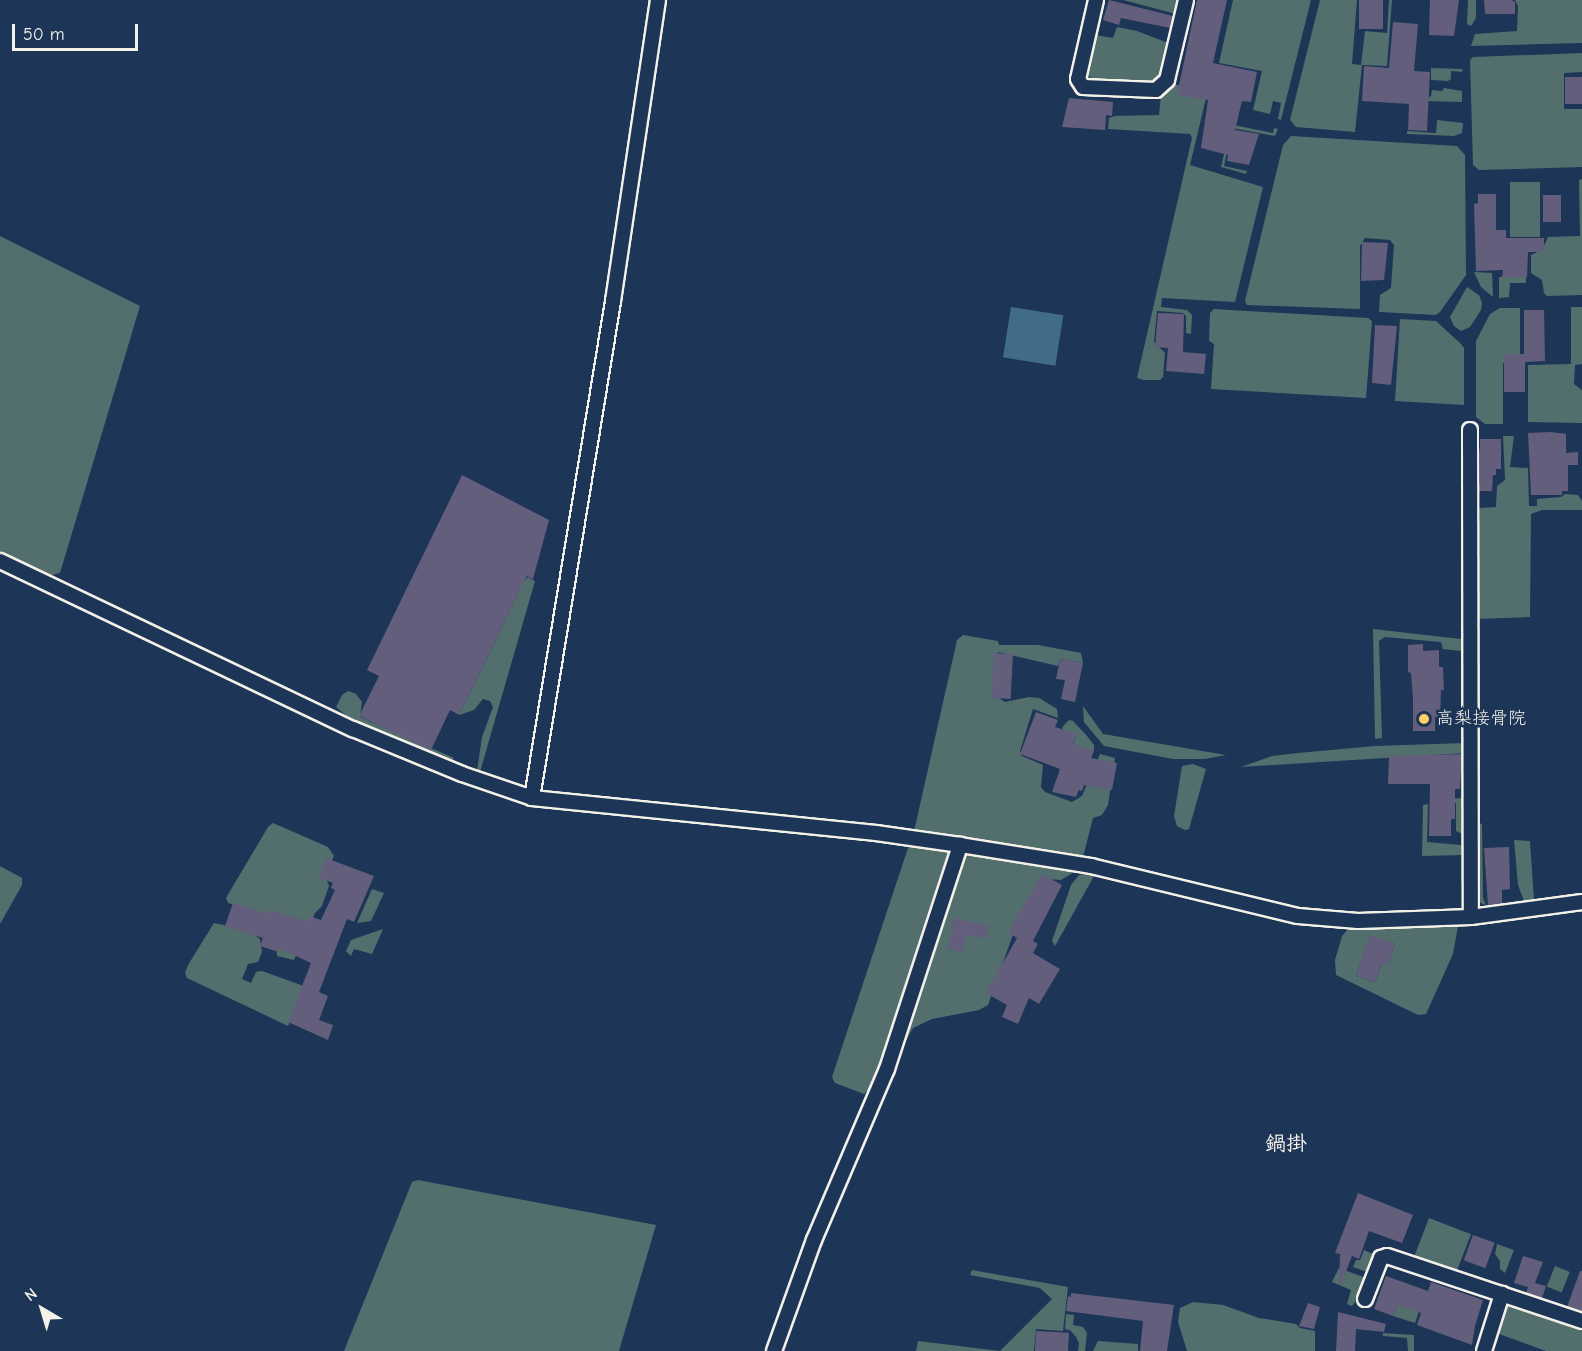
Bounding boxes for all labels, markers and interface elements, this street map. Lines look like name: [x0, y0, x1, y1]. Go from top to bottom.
scale bar: [15, 12, 141, 50]
text: 50 m: [23, 24, 65, 45]
place label: 高梨接骨院: [1436, 708, 1526, 730]
marker: 高梨接骨院: [1417, 712, 1431, 726]
district label: 鍋掛: [1265, 1130, 1307, 1156]
north arrow: [12, 1279, 72, 1339]
text: N: [21, 1285, 41, 1305]

